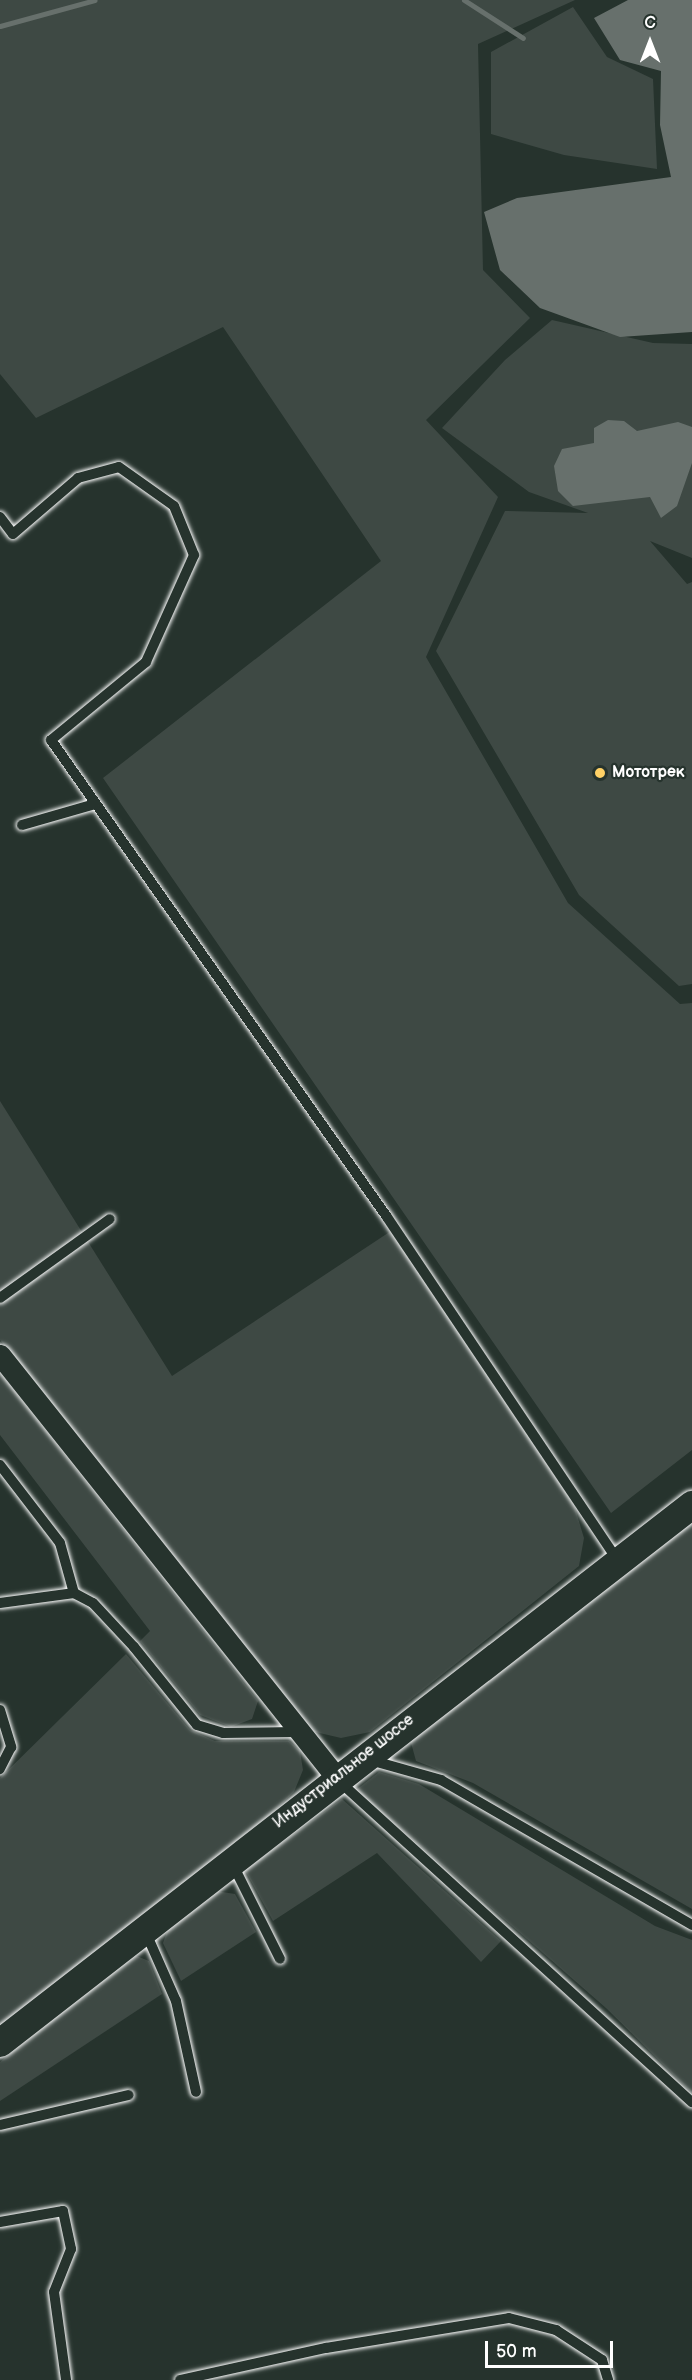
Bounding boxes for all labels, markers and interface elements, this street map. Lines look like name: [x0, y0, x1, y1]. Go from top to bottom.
north arrow: [620, 12, 680, 72]
text: С: [644, 14, 656, 33]
place label: Мототрек: [612, 763, 684, 783]
marker: Мототрек: [593, 766, 607, 780]
street label: Индустриальное шоссе: [270, 1711, 418, 1833]
scale bar: [488, 2329, 616, 2367]
text: 50 m: [496, 2341, 537, 2362]

